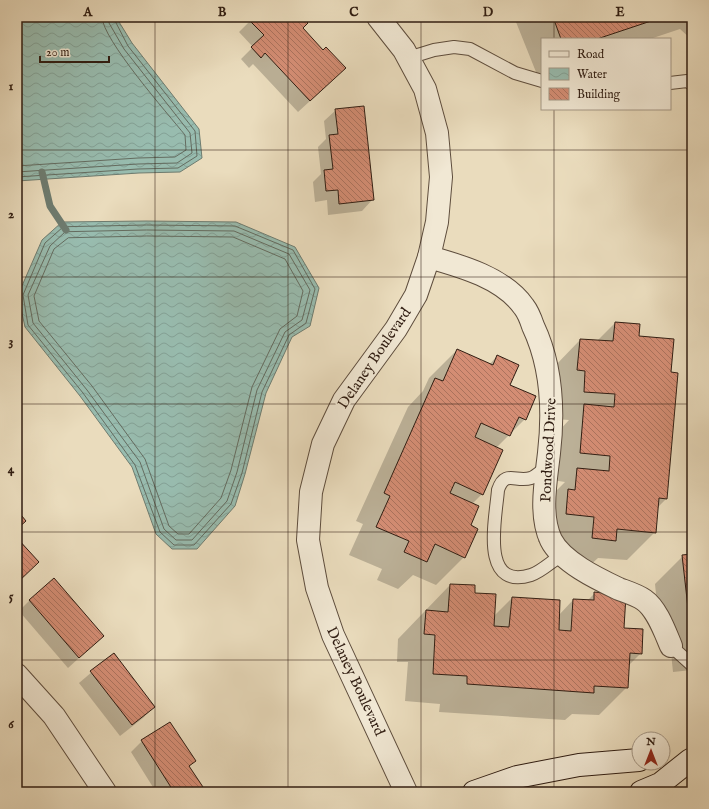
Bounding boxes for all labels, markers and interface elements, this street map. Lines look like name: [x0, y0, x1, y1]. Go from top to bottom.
text: A: [83, 4, 94, 21]
text: B: [218, 4, 227, 21]
text: C: [349, 4, 359, 21]
text: D: [483, 4, 494, 21]
text: E: [615, 4, 625, 21]
scale bar: [40, 38, 109, 64]
legend: [541, 38, 671, 110]
text: 20 m: [46, 45, 69, 60]
text: Road: [577, 47, 605, 62]
text: Water: [577, 67, 608, 82]
text: 1: [9, 78, 14, 95]
text: Building: [577, 87, 621, 102]
text: 2: [8, 206, 14, 223]
street label: Delaney Boulevard: [333, 303, 416, 413]
text: 3: [9, 333, 14, 350]
street label: Pondwood Drive: [536, 397, 561, 503]
text: 4: [8, 461, 15, 478]
text: 5: [9, 588, 14, 605]
street label: Delaney Boulevard: [322, 624, 390, 740]
text: 6: [8, 716, 14, 733]
north arrow: [631, 731, 671, 771]
text: N: [645, 735, 656, 749]

